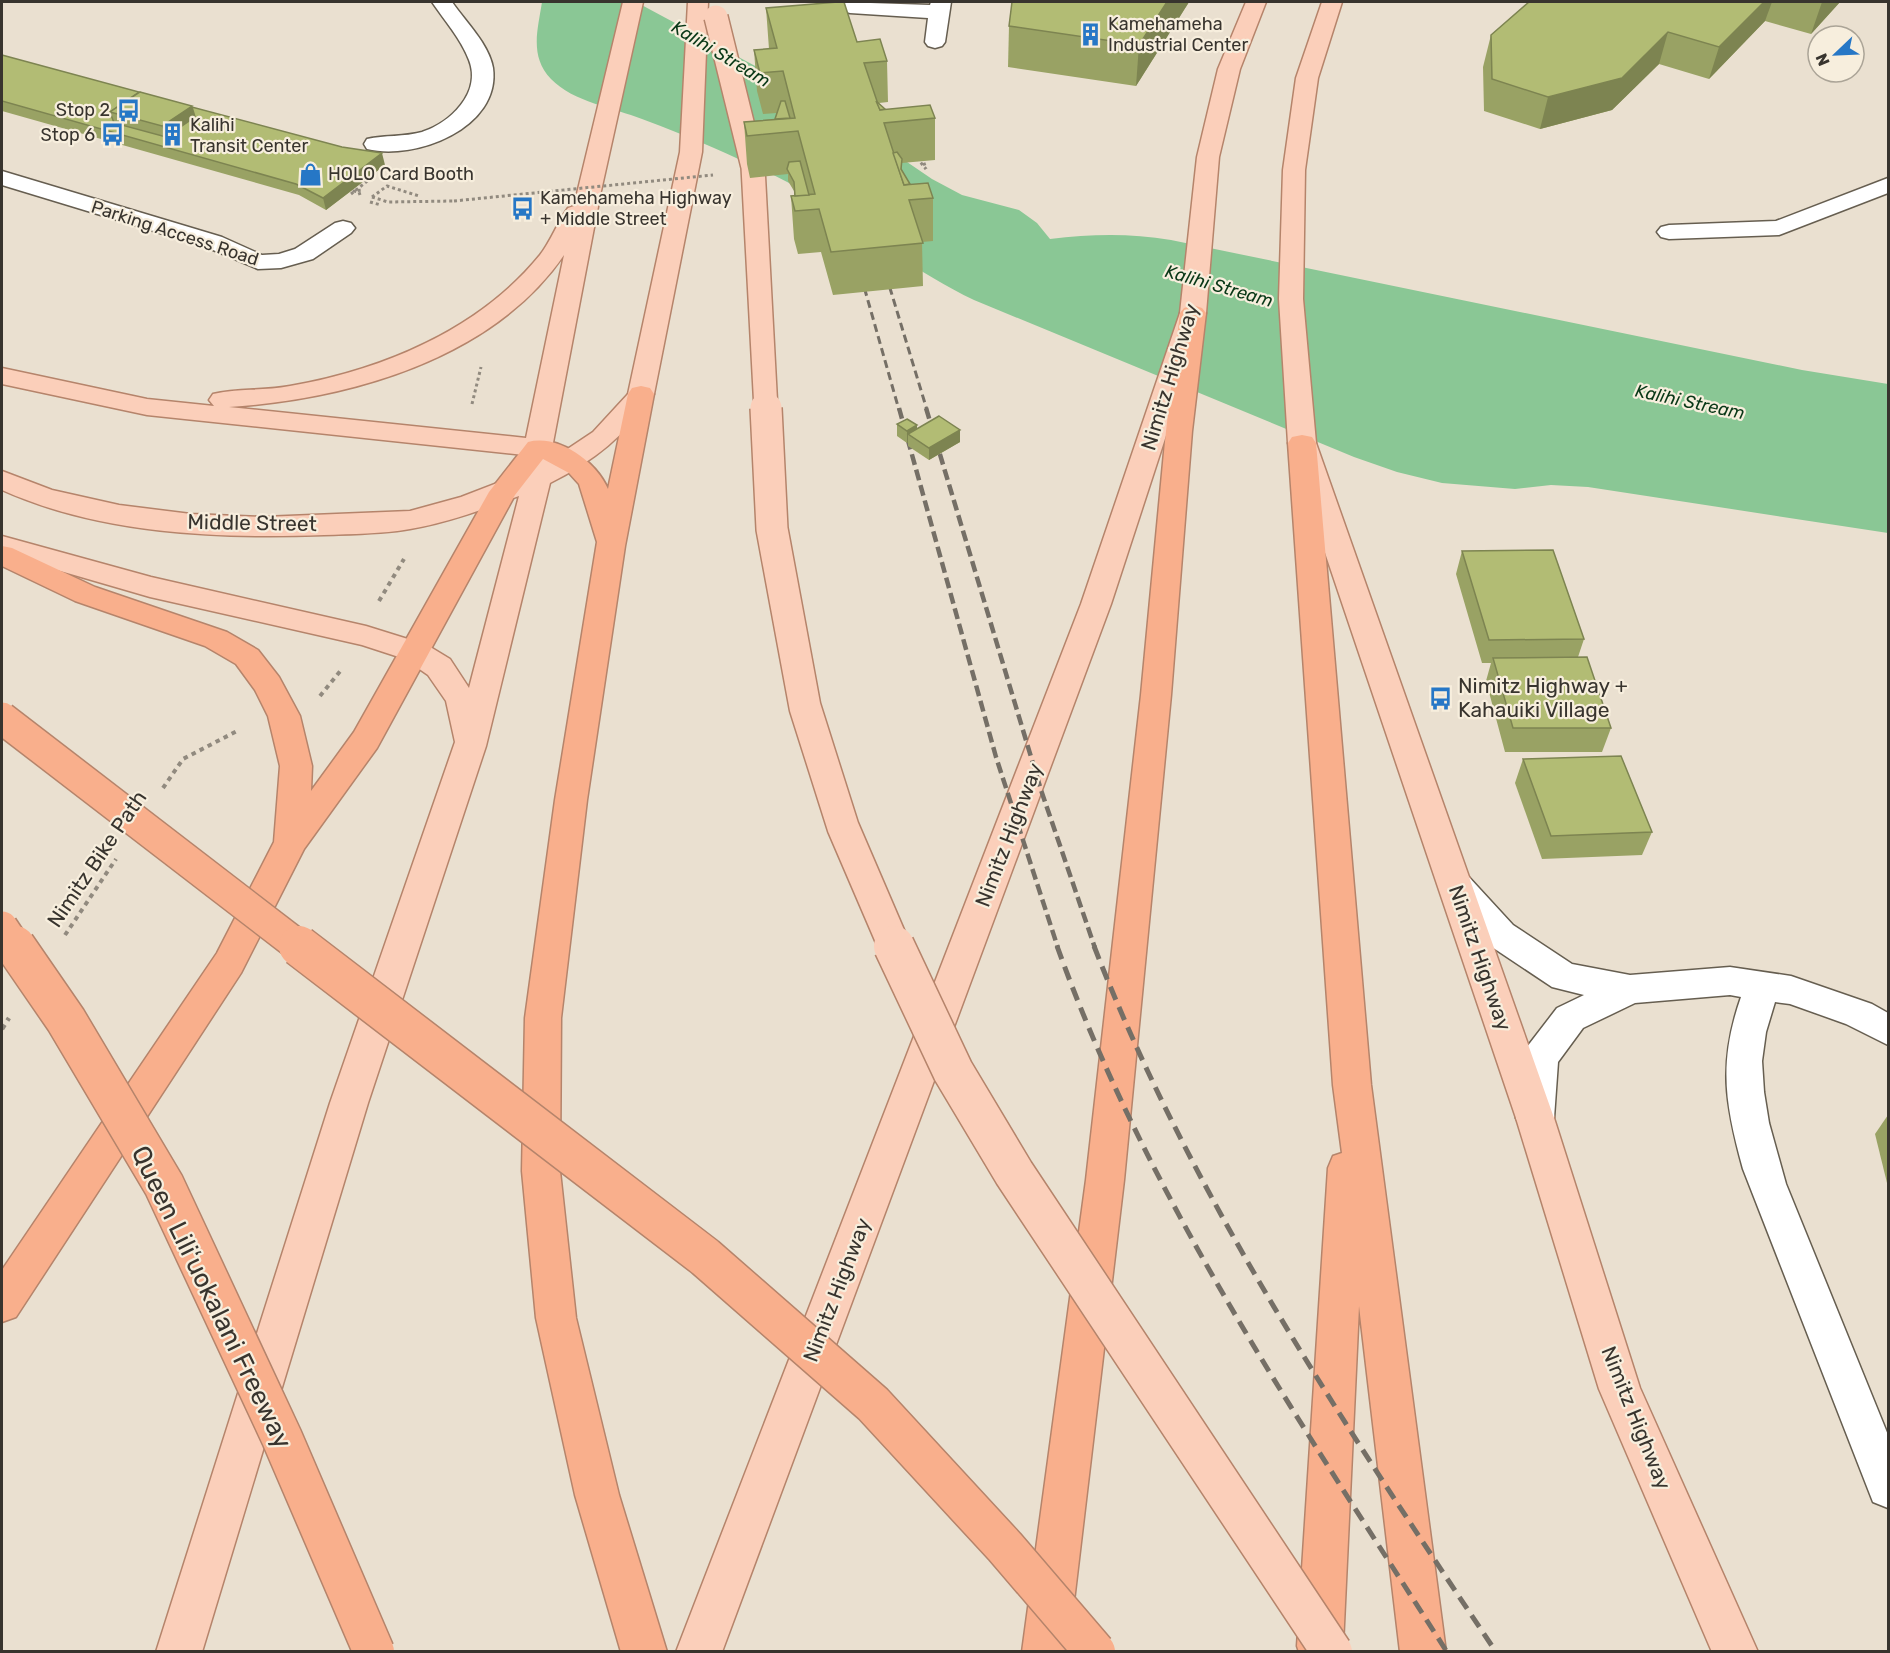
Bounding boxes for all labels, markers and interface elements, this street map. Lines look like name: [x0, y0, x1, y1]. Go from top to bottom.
place label: Kamehameha Industrial Center: [1108, 13, 1248, 56]
water label: Kalihi Stream: [668, 16, 774, 92]
building icon: Kamehameha Industrial Center: [1077, 21, 1103, 47]
north arrow: [1806, 24, 1866, 84]
text: N: [1812, 51, 1834, 69]
bus stop icon: Stop 2: [115, 97, 141, 123]
place label: Stop 2: [56, 99, 110, 121]
place label: Kalihi Transit Center: [190, 114, 308, 157]
bus stop icon: Stop 6: [100, 122, 126, 148]
building icon: Kalihi Transit Center: [159, 122, 185, 148]
place label: Stop 6: [40, 124, 95, 146]
shop icon: HOLO Card Booth: [297, 161, 323, 187]
place label: HOLO Card Booth: [328, 163, 474, 185]
place label: Kamehameha Highway + Middle Street: [540, 187, 732, 230]
bus stop icon: Kamehameha Highway + Middle Street: [509, 195, 535, 221]
street label: Parking Access Road: [89, 196, 261, 270]
water label: Kalihi Stream: [1162, 260, 1276, 312]
street label: Nimitz Highway: [1135, 300, 1204, 453]
water label: Kalihi Stream: [1633, 380, 1747, 424]
street label: Middle Street: [187, 509, 317, 536]
place label: Nimitz Highway + Kahauiki Village: [1458, 673, 1628, 722]
bus stop icon: Nimitz Highway + Kahauiki Village: [1427, 685, 1453, 711]
street label: Nimitz Highway: [970, 759, 1048, 910]
street label: Nimitz Bike Path: [42, 786, 152, 932]
street label: Nimitz Highway: [1444, 882, 1517, 1034]
street label: Queen Liliʻuokalani Freeway: [125, 1141, 298, 1454]
street label: Nimitz Highway: [798, 1214, 876, 1365]
street label: Nimitz Highway: [1596, 1343, 1677, 1493]

